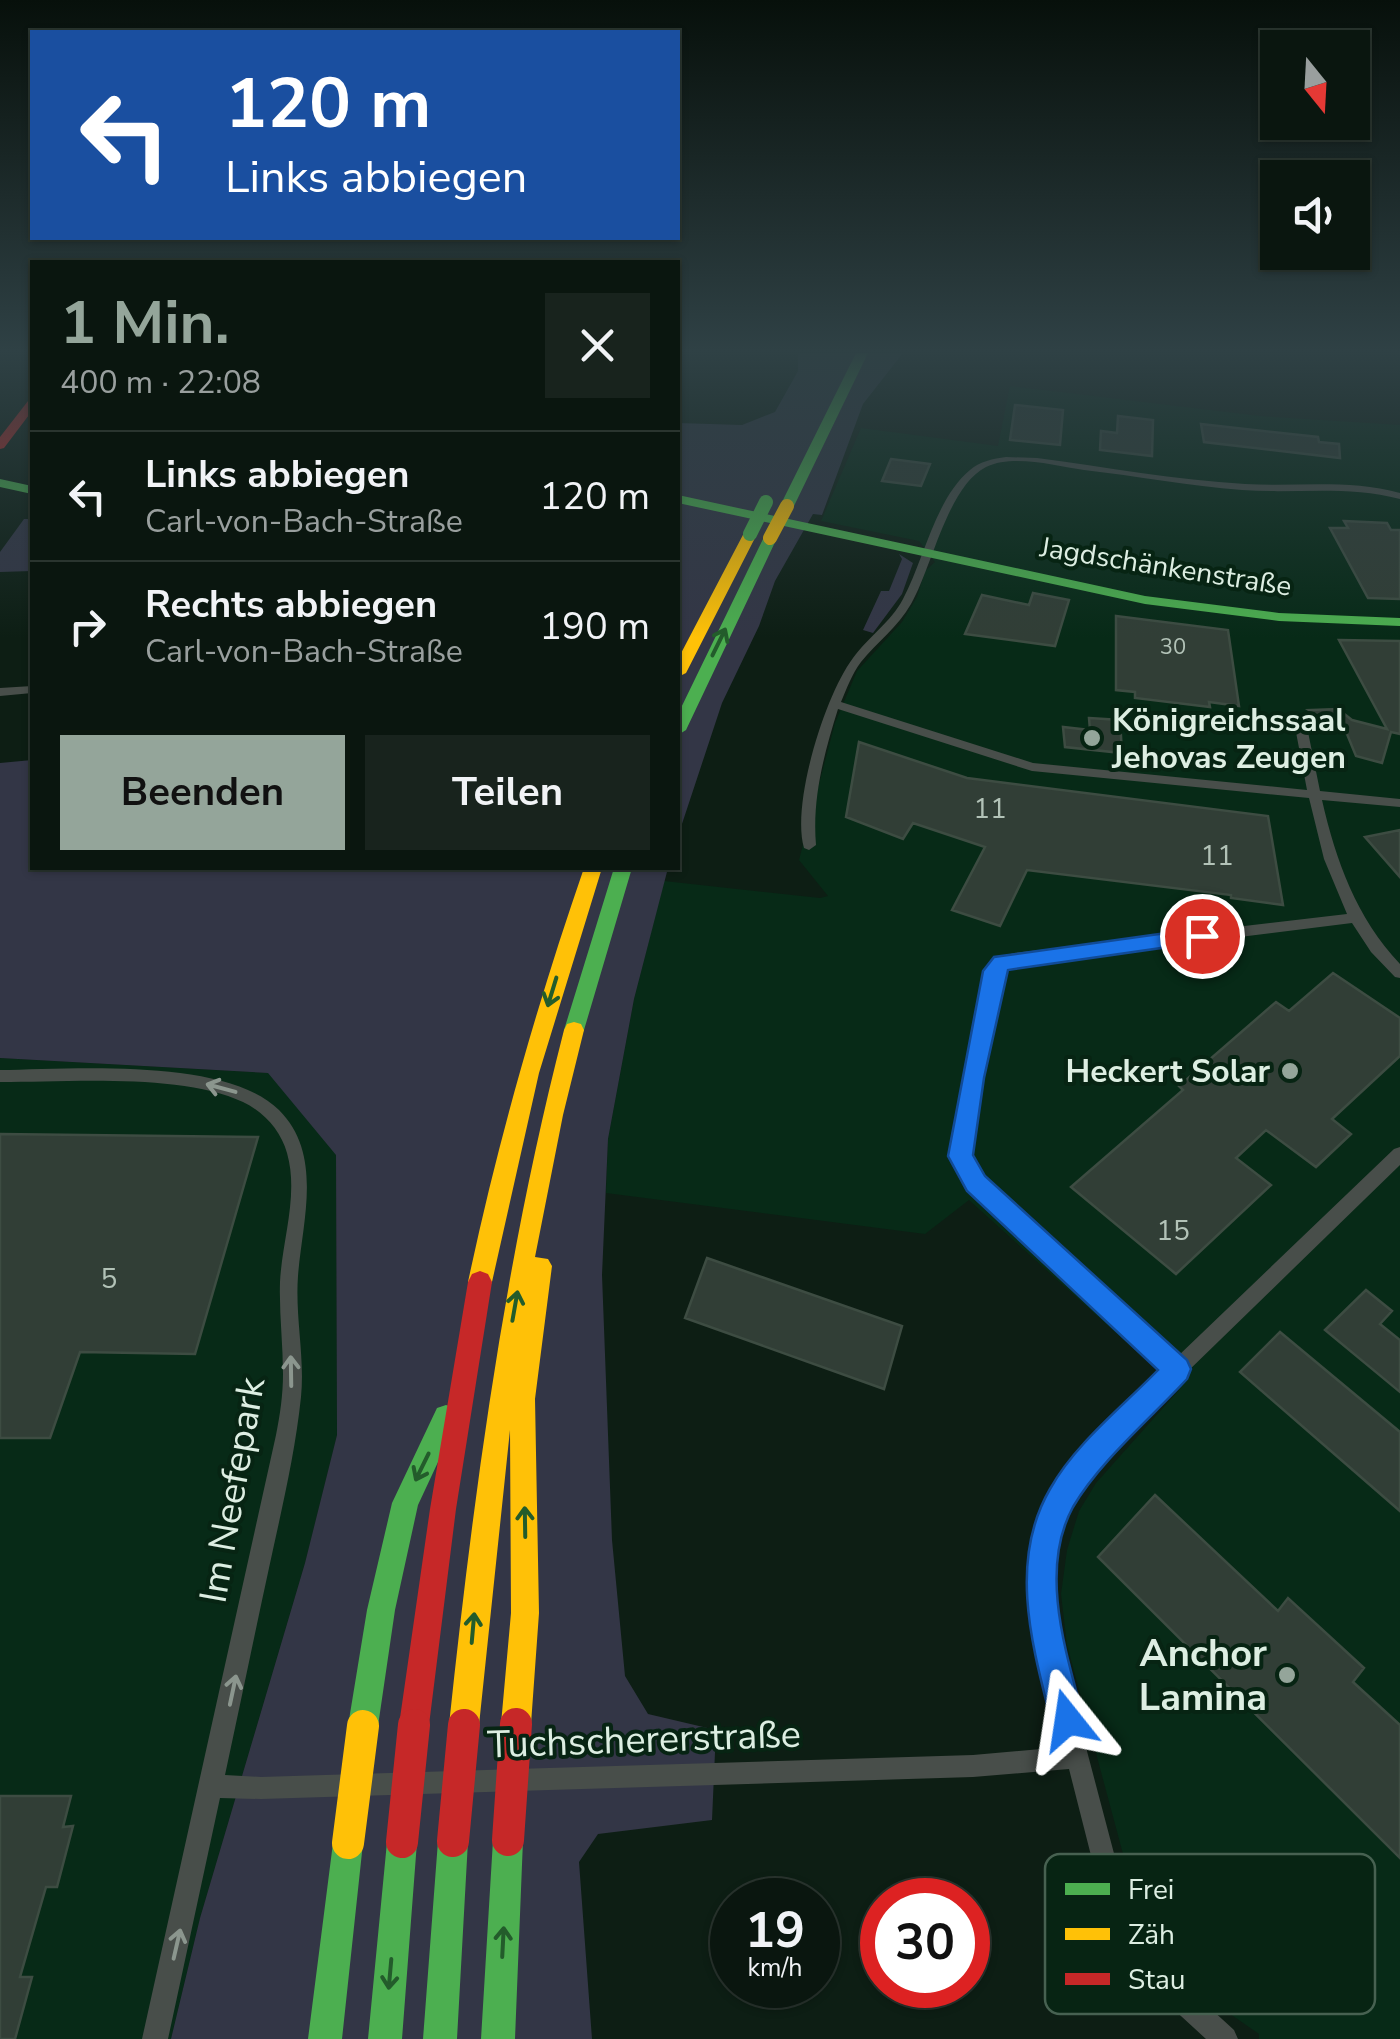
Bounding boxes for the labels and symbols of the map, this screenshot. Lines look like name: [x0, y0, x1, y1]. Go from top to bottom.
north arrow: [1260, 30, 1370, 140]
street label: Jagdschänkenstraße: [1036, 528, 1294, 606]
one-way arrow: [710, 627, 729, 657]
house number: 30: [1160, 632, 1186, 662]
place label: Königreichssaal Jehovas Zeugen: [1111, 699, 1346, 779]
marker: Königreichssaal Jehovas Zeugen: [1081, 727, 1103, 749]
house number: 11: [973, 790, 1007, 828]
house number: 11: [1200, 837, 1234, 875]
pin: [1160, 894, 1245, 979]
one-way arrow: [542, 975, 560, 1007]
place label: Heckert Solar: [1065, 1050, 1270, 1093]
marker: Heckert Solar: [1279, 1060, 1301, 1082]
one-way arrow: [206, 1077, 237, 1096]
house number: 15: [1156, 1212, 1190, 1250]
house number: 5: [101, 1260, 117, 1298]
one-way arrow: [506, 1290, 525, 1322]
one-way arrow: [282, 1356, 301, 1388]
street label: Im Neefepark: [188, 1373, 278, 1607]
one-way arrow: [412, 1451, 431, 1481]
one-way arrow: [515, 1506, 534, 1538]
one-way arrow: [463, 1612, 482, 1644]
place label: Anchor Lamina: [1139, 1628, 1267, 1723]
marker: Anchor Lamina: [1276, 1664, 1298, 1686]
position arrow: [1016, 1668, 1120, 1772]
one-way arrow: [224, 1675, 243, 1707]
street label: Tuchschererstraße: [486, 1709, 802, 1770]
legend: [1045, 1854, 1375, 2014]
text: Frei: [1128, 1871, 1174, 1909]
speed limit sign: 30: [860, 1878, 990, 2008]
text: Zäh: [1128, 1916, 1175, 1954]
one-way arrow: [494, 1926, 513, 1958]
one-way arrow: [168, 1929, 187, 1961]
one-way arrow: [381, 1957, 400, 1989]
text: Stau: [1128, 1961, 1186, 1999]

